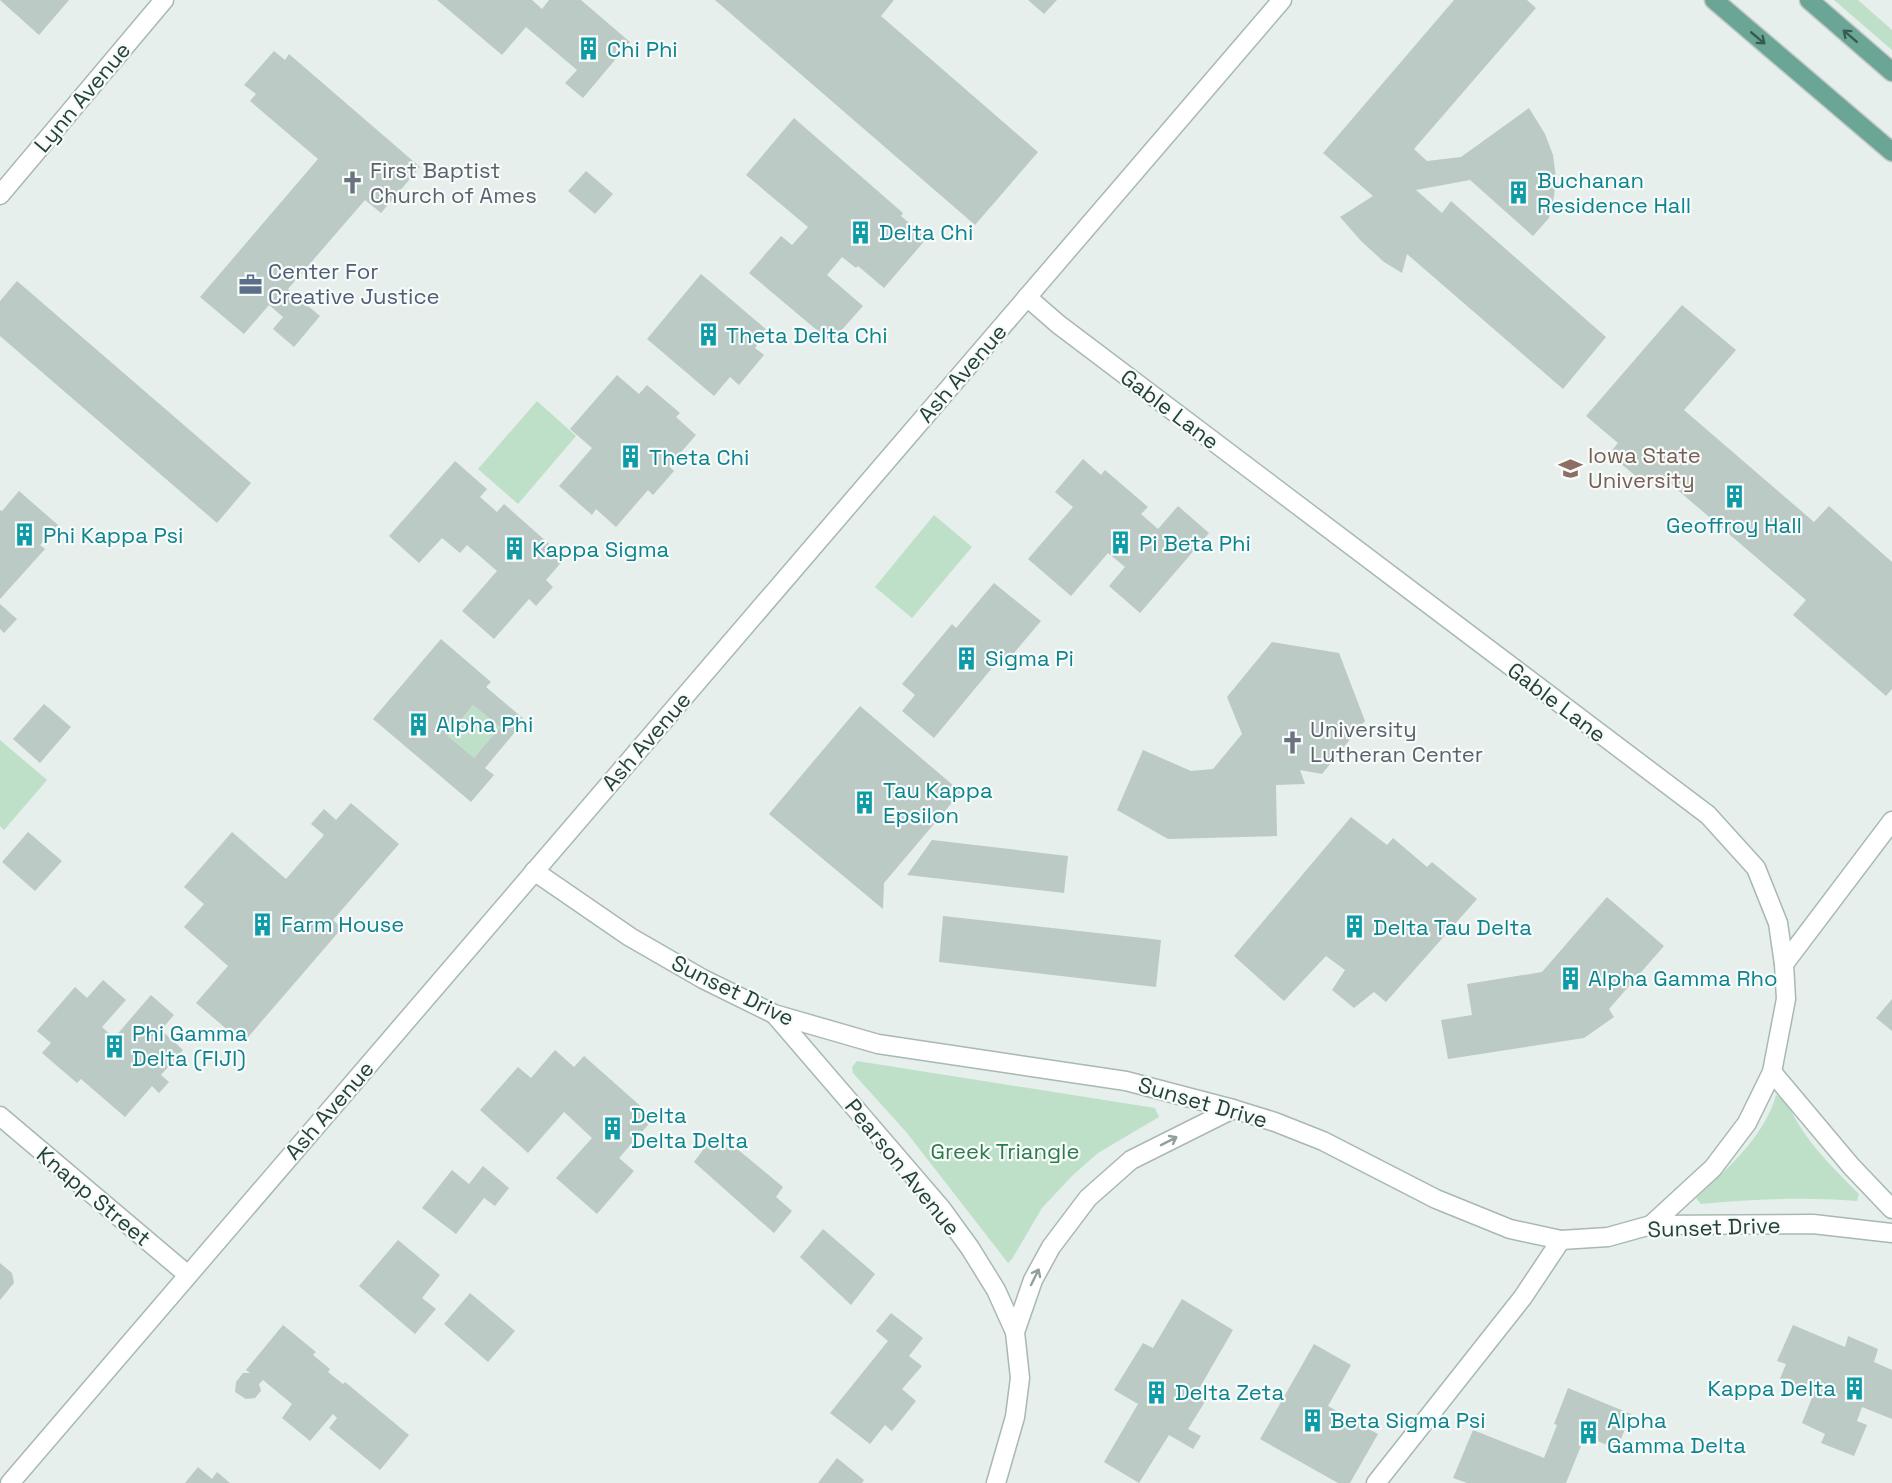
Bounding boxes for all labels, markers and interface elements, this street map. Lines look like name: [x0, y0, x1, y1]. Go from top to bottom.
one-way arrow: [1843, 29, 1858, 43]
one-way arrow: [1750, 31, 1765, 45]
place label: Chi Phi: [607, 35, 678, 63]
street label: Lynn Avenue: [28, 36, 136, 158]
building icon: Chi Phi: [576, 36, 602, 62]
place label: First Baptist Church of Ames: [370, 156, 537, 209]
place label: Buchanan Residence Hall: [1537, 166, 1691, 219]
church icon: First Baptist Church of Ames: [339, 170, 365, 196]
building icon: Buchanan Residence Hall: [1506, 180, 1532, 206]
place label: Delta Chi: [879, 218, 973, 246]
building icon: Delta Chi: [848, 219, 874, 245]
place label: Center For Creative Justice: [268, 257, 440, 310]
office icon: Center For Creative Justice: [237, 271, 263, 297]
street label: Ash Avenue: [911, 318, 1013, 428]
place label: Theta Delta Chi: [726, 321, 888, 349]
building icon: Theta Delta Chi: [695, 322, 721, 348]
street label: Gable Lane: [1115, 363, 1225, 455]
place label: Iowa State University: [1588, 441, 1701, 494]
place label: Theta Chi: [649, 443, 749, 471]
building icon: Theta Chi: [618, 444, 644, 470]
school or university icon: Iowa State University: [1557, 455, 1583, 481]
building icon: Geoffroy Hall: [1721, 483, 1747, 509]
place label: Geoffroy Hall: [1666, 511, 1802, 539]
place label: Phi Kappa Psi: [43, 521, 183, 549]
building icon: Phi Kappa Psi: [12, 522, 38, 548]
place label: Pi Beta Phi: [1139, 529, 1251, 557]
building icon: Pi Beta Phi: [1108, 530, 1134, 556]
place label: Kappa Sigma: [532, 535, 670, 563]
building icon: Kappa Sigma: [501, 536, 527, 562]
place label: Sigma Pi: [985, 644, 1074, 672]
building icon: Sigma Pi: [954, 645, 980, 671]
street label: Gable Lane: [1502, 656, 1612, 748]
street label: Ash Avenue: [595, 686, 697, 796]
place label: Alpha Phi: [436, 710, 533, 738]
building icon: Alpha Phi: [405, 711, 431, 737]
place label: University Lutheran Center: [1310, 715, 1483, 768]
church icon: University Lutheran Center: [1279, 729, 1305, 755]
place label: Tau Kappa Epsilon: [883, 776, 993, 829]
building icon: Tau Kappa Epsilon: [852, 790, 878, 816]
place label: Farm House: [281, 910, 404, 938]
building icon: Farm House: [250, 911, 276, 937]
place label: Delta Tau Delta: [1373, 913, 1532, 941]
building icon: Delta Tau Delta: [1342, 914, 1368, 940]
street label: Sunset Drive: [667, 948, 799, 1032]
place label: Alpha Gamma Rho: [1588, 964, 1778, 992]
building icon: Alpha Gamma Rho: [1557, 965, 1583, 991]
place label: Phi Gamma Delta (FIJI): [132, 1019, 248, 1072]
building icon: Phi Gamma Delta (FIJI): [101, 1033, 127, 1059]
street label: Ash Avenue: [278, 1055, 380, 1165]
street label: Sunset Drive: [1135, 1070, 1271, 1134]
street label: Pearson Avenue: [839, 1093, 967, 1241]
place label: Delta Delta Delta: [631, 1101, 748, 1154]
building icon: Delta Delta Delta: [600, 1115, 626, 1141]
one-way arrow: [1159, 1135, 1177, 1146]
park label: Greek Triangle: [930, 1137, 1080, 1165]
street label: Knapp Street: [31, 1140, 157, 1252]
street label: Sunset Drive: [1647, 1211, 1781, 1243]
one-way arrow: [1030, 1268, 1041, 1286]
place label: Kappa Delta: [1708, 1374, 1836, 1402]
building icon: Kappa Delta: [1841, 1375, 1867, 1401]
place label: Delta Zeta: [1175, 1378, 1284, 1406]
building icon: Delta Zeta: [1144, 1379, 1170, 1405]
place label: Beta Sigma Psi: [1330, 1406, 1486, 1434]
place label: Alpha Gamma Delta: [1607, 1406, 1746, 1459]
building icon: Beta Sigma Psi: [1299, 1407, 1325, 1433]
building icon: Alpha Gamma Delta: [1576, 1420, 1602, 1446]

